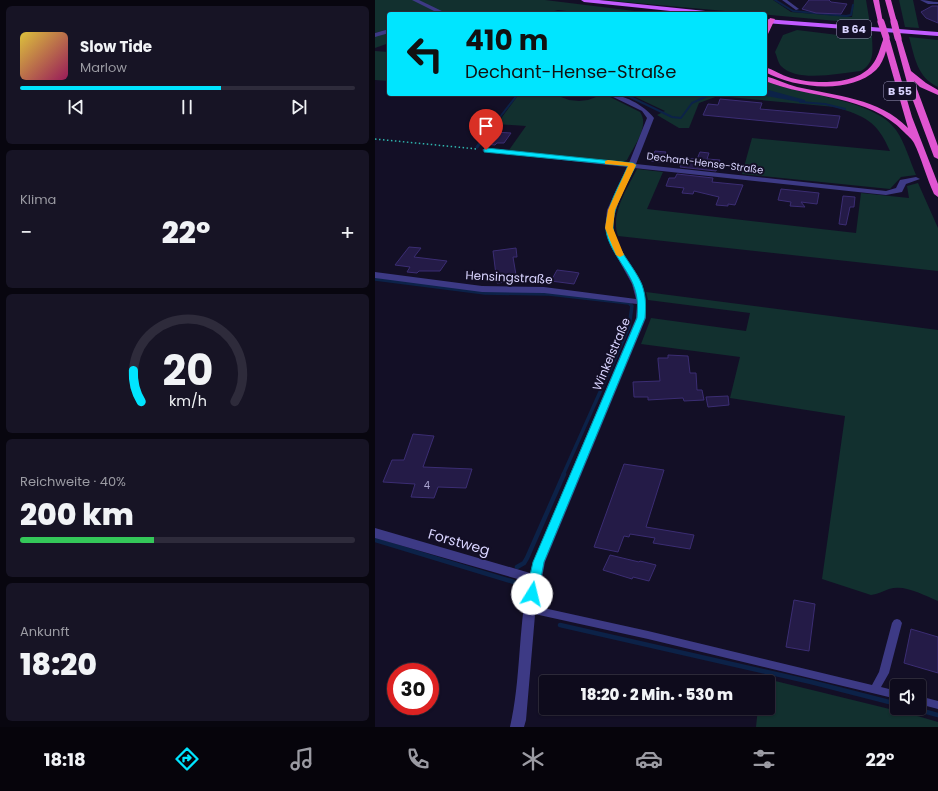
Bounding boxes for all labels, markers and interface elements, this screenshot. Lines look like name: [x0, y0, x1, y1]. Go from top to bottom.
road number: B 64: [837, 20, 871, 38]
text: 410 m: [465, 21, 548, 60]
icon: left: [399, 28, 451, 80]
text: Slow Tide: [80, 36, 152, 57]
text: Marlow: [80, 58, 127, 77]
text: Dechant-Hense-Straße: [465, 59, 677, 84]
road number: B 55: [884, 82, 916, 100]
icon: previous: [65, 96, 87, 118]
icon: pause: [176, 96, 198, 118]
icon: next: [288, 96, 310, 118]
pin: [469, 109, 503, 150]
icon: arrive: [475, 115, 497, 137]
street label: Dechant-Hense-Straße: [646, 148, 764, 178]
text: Klima: [20, 190, 56, 209]
text: 22°: [162, 211, 210, 254]
text: −: [20, 217, 32, 248]
text: +: [340, 217, 355, 248]
street label: Hensingstraße: [465, 266, 553, 288]
street label: Winkelstraße: [588, 315, 634, 393]
text: 20: [162, 340, 213, 399]
text: km/h: [168, 390, 207, 410]
text: Reichweite · 40%: [20, 472, 126, 491]
house number: 4: [424, 478, 430, 493]
text: 200 km: [20, 493, 134, 536]
street label: Forstweg: [426, 524, 492, 560]
position arrow: [511, 573, 553, 615]
text: Ankunft: [20, 622, 69, 641]
text: 18:20: [20, 643, 97, 686]
speed limit sign: 30: [387, 663, 439, 715]
map controls: [890, 679, 926, 715]
button: sound: [890, 679, 926, 715]
text: 18:20 · 2 Min. · 530 m: [581, 684, 733, 705]
icon: directions: [173, 745, 201, 773]
icon: music: [288, 745, 316, 773]
icon: phone: [404, 745, 432, 773]
icon: climate: [519, 745, 547, 773]
icon: car: [635, 745, 663, 773]
icon: filters: [750, 745, 778, 773]
text: 18:18: [44, 747, 86, 772]
text: 22°: [865, 747, 894, 772]

